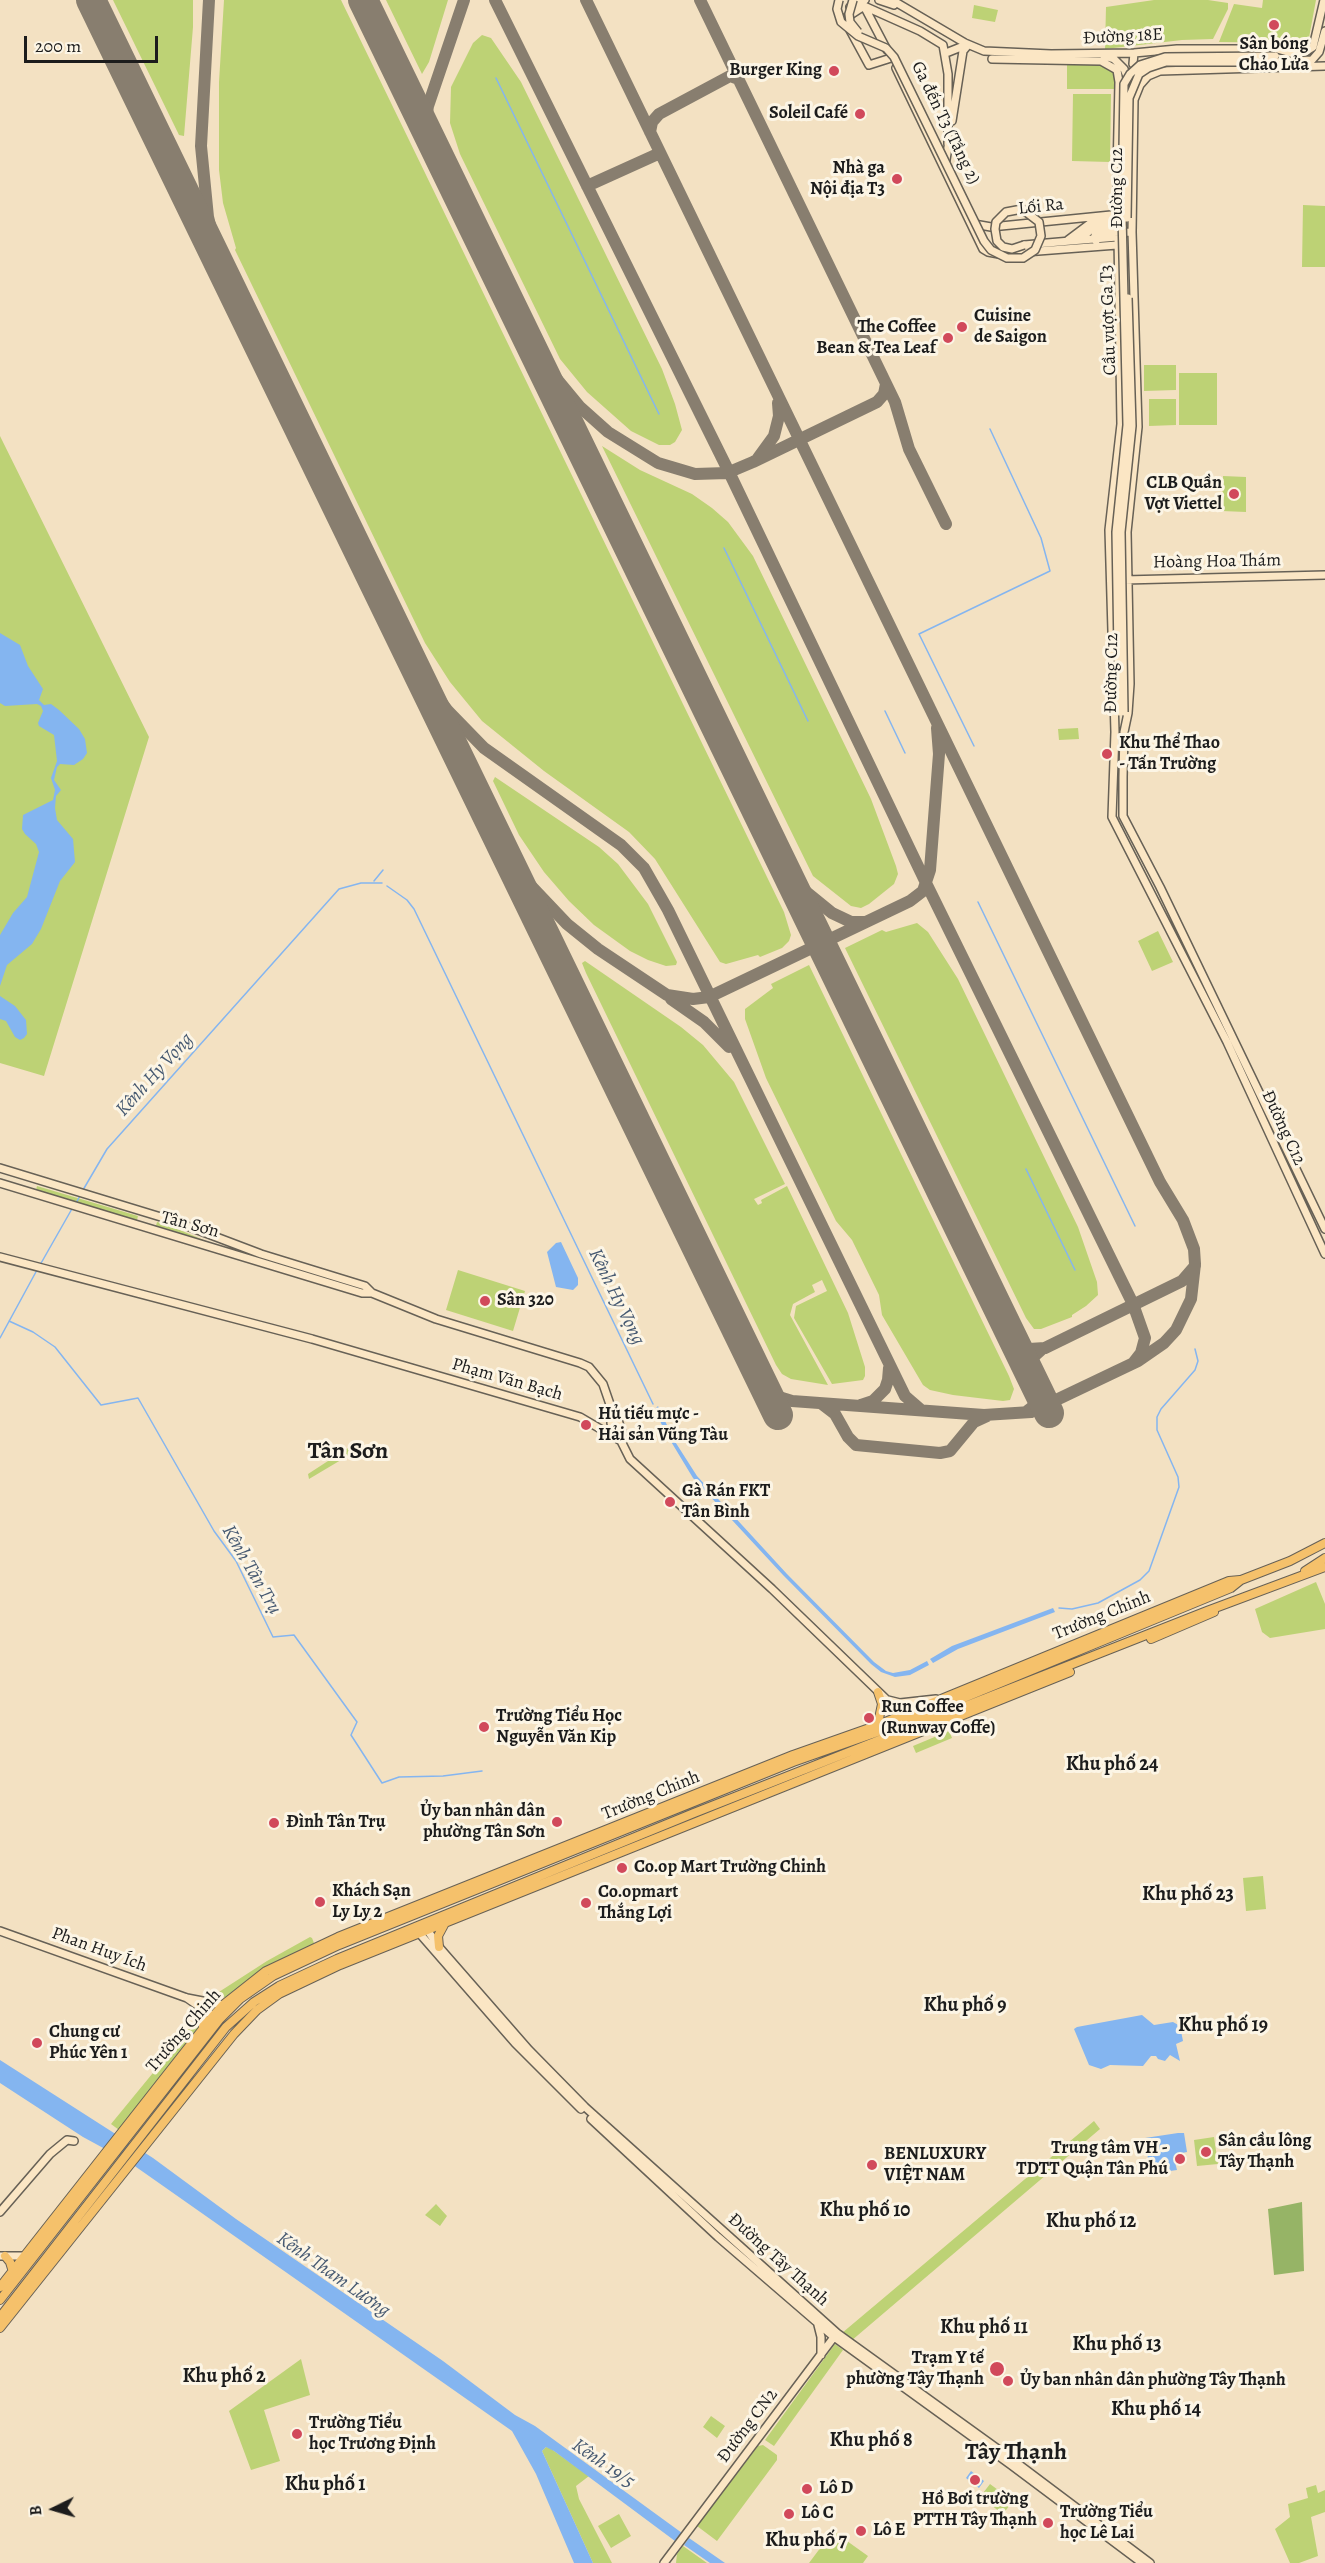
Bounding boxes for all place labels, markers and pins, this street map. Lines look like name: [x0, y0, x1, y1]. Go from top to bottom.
marker: Sân bóng Chảo Lửa: [1267, 18, 1281, 32]
place label: Sân bóng Chảo Lửa: [1239, 34, 1309, 76]
place label: Burger King: [729, 60, 822, 82]
marker: Burger King: [827, 64, 841, 78]
place label: Soleil Café: [769, 103, 848, 125]
marker: Soleil Café: [853, 107, 867, 121]
place label: Nhà ga Nội địa T3: [810, 158, 885, 201]
marker: Nhà ga Nội địa T3: [890, 172, 904, 186]
place label: Cuisine de Saigon: [974, 306, 1047, 348]
place label: The Coffee Bean & Tea Leaf: [816, 317, 936, 360]
marker: Cuisine de Saigon: [955, 320, 969, 334]
marker: The Coffee Bean & Tea Leaf: [941, 331, 955, 345]
place label: CLB Quần Vợt Viettel: [1144, 473, 1222, 516]
marker: CLB Quần Vợt Viettel: [1227, 487, 1241, 501]
place label: Khu Thể Thao - Tấn Trường: [1119, 733, 1220, 776]
marker: Khu Thể Thao - Tấn Trường: [1100, 747, 1114, 761]
place label: Sân 320: [497, 1290, 554, 1312]
marker: Sân 320: [478, 1294, 492, 1308]
place label: Hủ tiếu mực - Hải sản Vũng Tàu: [598, 1404, 728, 1446]
marker: Hủ tiếu mực - Hải sản Vũng Tàu: [579, 1418, 593, 1432]
place label: Gà Rán FKT Tân Bình: [682, 1481, 770, 1524]
marker: Gà Rán FKT Tân Bình: [663, 1495, 677, 1509]
place label: Run Coffee (Runway Coffe): [881, 1697, 996, 1740]
place label: Trường Tiểu Học Nguyễn Văn Kip: [496, 1706, 622, 1748]
marker: Run Coffee (Runway Coffe): [862, 1711, 876, 1725]
marker: Trường Tiểu Học Nguyễn Văn Kip: [477, 1720, 491, 1734]
place label: Ủy ban nhân dân phường Tân Sơn: [420, 1801, 545, 1844]
place label: Đình Tân Trụ: [286, 1812, 386, 1834]
marker: Ủy ban nhân dân phường Tân Sơn: [550, 1815, 564, 1829]
marker: Đình Tân Trụ: [267, 1816, 281, 1830]
place label: Co.op Mart Trường Chinh: [634, 1857, 826, 1879]
marker: Co.op Mart Trường Chinh: [615, 1861, 629, 1875]
place label: Khách Sạn Ly Ly 2: [332, 1881, 411, 1924]
place label: Co.opmart Thắng Lợi: [598, 1882, 678, 1924]
marker: Khách Sạn Ly Ly 2: [313, 1895, 327, 1909]
marker: Co.opmart Thắng Lợi: [579, 1896, 593, 1910]
place label: Chung cư Phúc Yên 1: [49, 2022, 128, 2064]
marker: Chung cư Phúc Yên 1: [30, 2036, 44, 2050]
place label: Sân cầu lông Tây Thạnh: [1218, 2131, 1312, 2174]
place label: Trung tâm VH - TDTT Quận Tân Phú: [1016, 2138, 1168, 2180]
place label: BENLUXURY VIỆT NAM: [884, 2144, 986, 2186]
marker: Sân cầu lông Tây Thạnh: [1199, 2145, 1213, 2159]
marker: Trung tâm VH - TDTT Quận Tân Phú: [1173, 2152, 1187, 2166]
marker: BENLUXURY VIỆT NAM: [865, 2158, 879, 2172]
place label: Trạm Y tế phường Tây Thạnh: [846, 2348, 984, 2390]
marker: Trạm Y tế phường Tây Thạnh: [988, 2360, 1006, 2378]
place label: Ủy ban nhân dân phường Tây Thạnh: [1020, 2370, 1286, 2392]
marker: Ủy ban nhân dân phường Tây Thạnh: [1001, 2374, 1015, 2388]
place label: Trường Tiểu học Trương Định: [309, 2413, 436, 2456]
marker: Trường Tiểu học Trương Định: [290, 2427, 304, 2441]
marker: Hồ Bơi trường PTTH Tây Thạnh: [968, 2473, 982, 2487]
place label: Lô D: [819, 2478, 853, 2500]
marker: Lô D: [800, 2482, 814, 2496]
place label: Hồ Bơi trường PTTH Tây Thạnh: [913, 2489, 1037, 2532]
place label: Trường Tiểu học Lê Lai: [1060, 2502, 1153, 2544]
place label: Lô C: [801, 2503, 834, 2525]
marker: Lô C: [782, 2507, 796, 2521]
marker: Trường Tiểu học Lê Lai: [1041, 2516, 1055, 2530]
place label: Lô E: [873, 2520, 905, 2542]
marker: Lô E: [854, 2524, 868, 2538]

